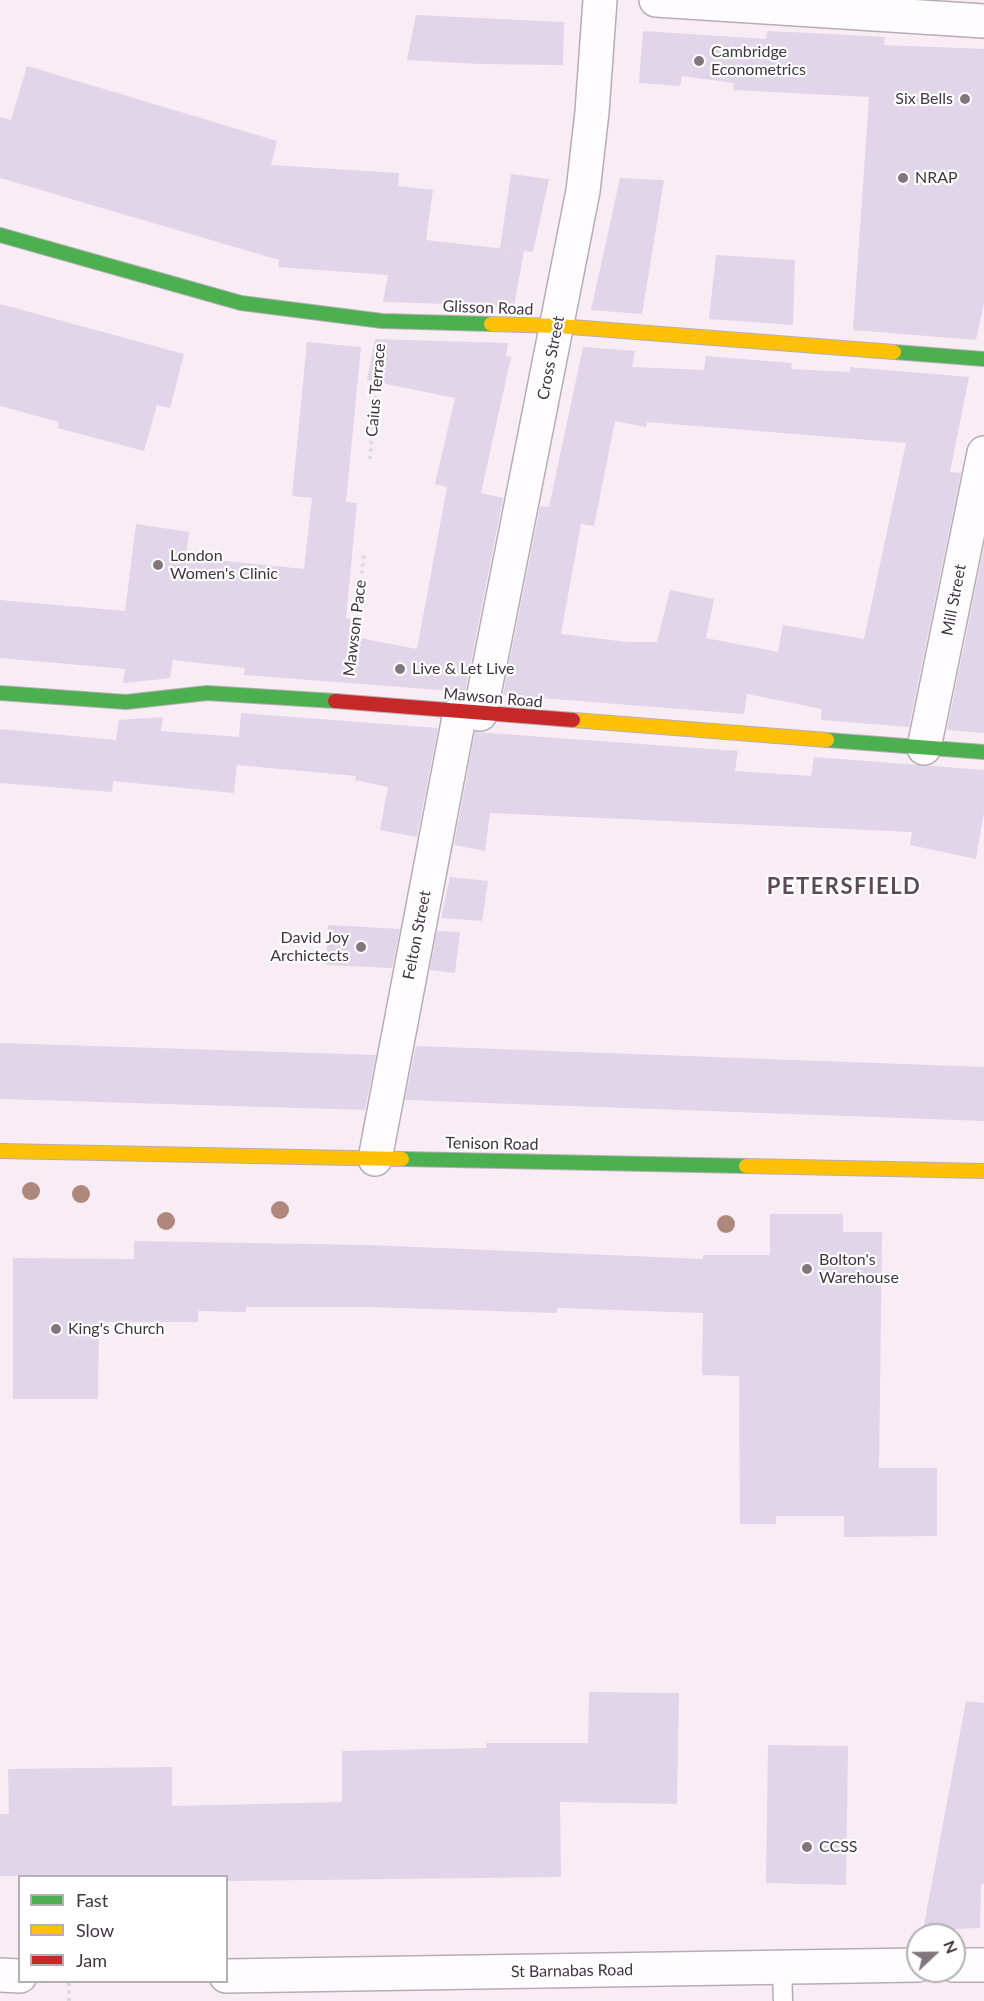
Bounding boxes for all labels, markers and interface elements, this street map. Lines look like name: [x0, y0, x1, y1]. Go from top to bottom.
place label: Cambridge Econometrics: [711, 42, 806, 80]
marker: Cambridge Econometrics: [692, 54, 706, 68]
place label: Six Bells: [895, 89, 953, 109]
marker: Six Bells: [958, 92, 972, 106]
place label: NRAP: [915, 168, 958, 188]
marker: NRAP: [896, 171, 910, 185]
street label: Glisson Road: [442, 297, 534, 319]
street label: Cross Street: [533, 314, 569, 402]
street label: Caius Terrace: [362, 342, 390, 438]
place label: London Women's Clinic: [170, 546, 278, 584]
marker: London Women's Clinic: [151, 558, 165, 572]
street label: Mill Street: [938, 563, 970, 637]
street label: Mawson Pace: [340, 579, 370, 677]
place label: Live & Let Live: [412, 659, 515, 679]
marker: Live & Let Live: [393, 662, 407, 676]
street label: Mawson Road: [443, 684, 543, 712]
district label: PETERSFIELD: [767, 874, 921, 900]
street label: Felton Street: [399, 889, 435, 981]
place label: David Joy Archictects: [270, 928, 349, 966]
marker: David Joy Archictects: [354, 940, 368, 954]
street label: Tenison Road: [445, 1134, 539, 1154]
place label: Bolton's Warehouse: [819, 1250, 899, 1288]
marker: Bolton's Warehouse: [800, 1262, 814, 1276]
place label: King's Church: [68, 1319, 164, 1339]
marker: King's Church: [49, 1322, 63, 1336]
place label: CCSS: [819, 1837, 858, 1857]
marker: CCSS: [800, 1840, 814, 1854]
legend: [18, 1875, 228, 1983]
text: Fast: [76, 1889, 108, 1911]
text: Slow: [76, 1919, 114, 1941]
north arrow: [906, 1923, 966, 1983]
text: N: [940, 1938, 962, 1956]
text: Jam: [76, 1949, 107, 1971]
street label: St Barnabas Road: [511, 1960, 633, 1982]

